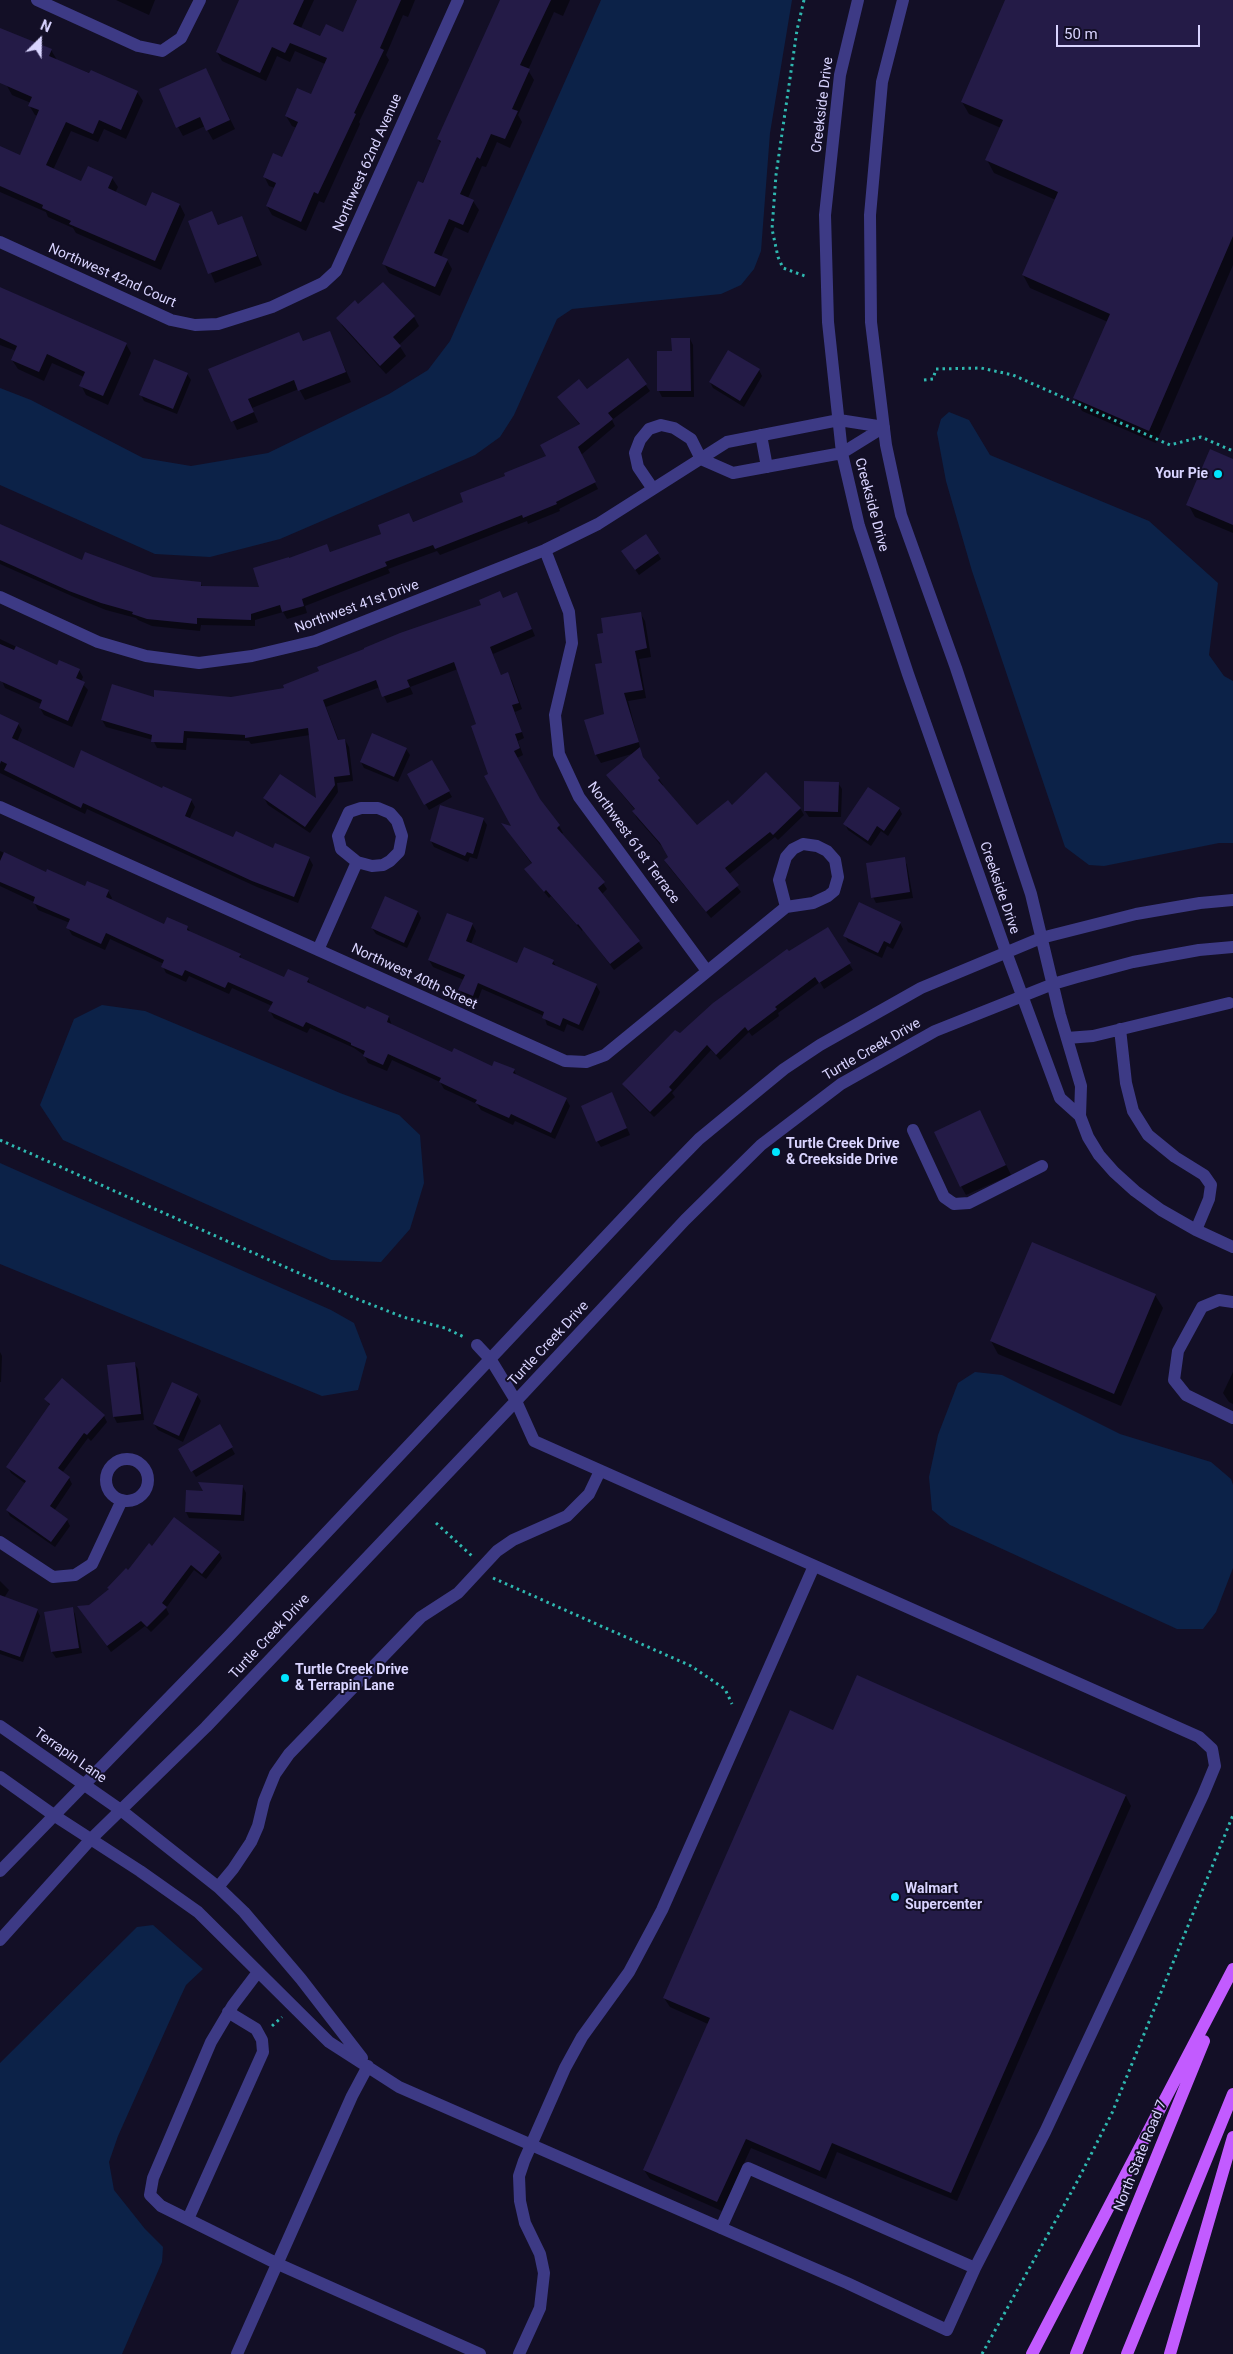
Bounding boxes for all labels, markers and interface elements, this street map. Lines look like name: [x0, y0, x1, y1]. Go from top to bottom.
north arrow: [15, 15, 65, 65]
scale bar: [1058, 15, 1202, 47]
text: N: [38, 17, 54, 35]
text: 50 m: [1064, 25, 1098, 43]
street label: Creekside Drive: [809, 56, 837, 154]
street label: Northwest 62nd Avenue: [330, 91, 406, 235]
street label: Northwest 42nd Court: [46, 240, 178, 312]
street label: Creekside Drive: [850, 456, 892, 554]
place label: Your Pie: [1155, 466, 1208, 482]
marker: Your Pie: [1212, 468, 1224, 480]
street label: Northwest 41st Drive: [293, 577, 421, 637]
street label: Northwest 61st Terrace: [583, 779, 683, 907]
street label: Creekside Drive: [975, 840, 1023, 936]
street label: Northwest 40th Street: [348, 940, 480, 1014]
street label: Turtle Creek Drive: [820, 1015, 924, 1085]
place label: Turtle Creek Drive & Creekside Drive: [786, 1136, 900, 1168]
marker: Turtle Creek Drive & Creekside Drive: [770, 1146, 782, 1158]
street label: Turtle Creek Drive: [505, 1298, 593, 1390]
street label: Turtle Creek Drive: [226, 1591, 314, 1683]
place label: Turtle Creek Drive & Terrapin Lane: [295, 1662, 409, 1694]
marker: Turtle Creek Drive & Terrapin Lane: [279, 1672, 291, 1684]
street label: Terrapin Lane: [30, 1725, 110, 1787]
place label: Walmart Supercenter: [905, 1881, 982, 1914]
marker: Walmart Supercenter: [889, 1891, 901, 1903]
street label: North State Road 7: [1111, 2098, 1171, 2214]

